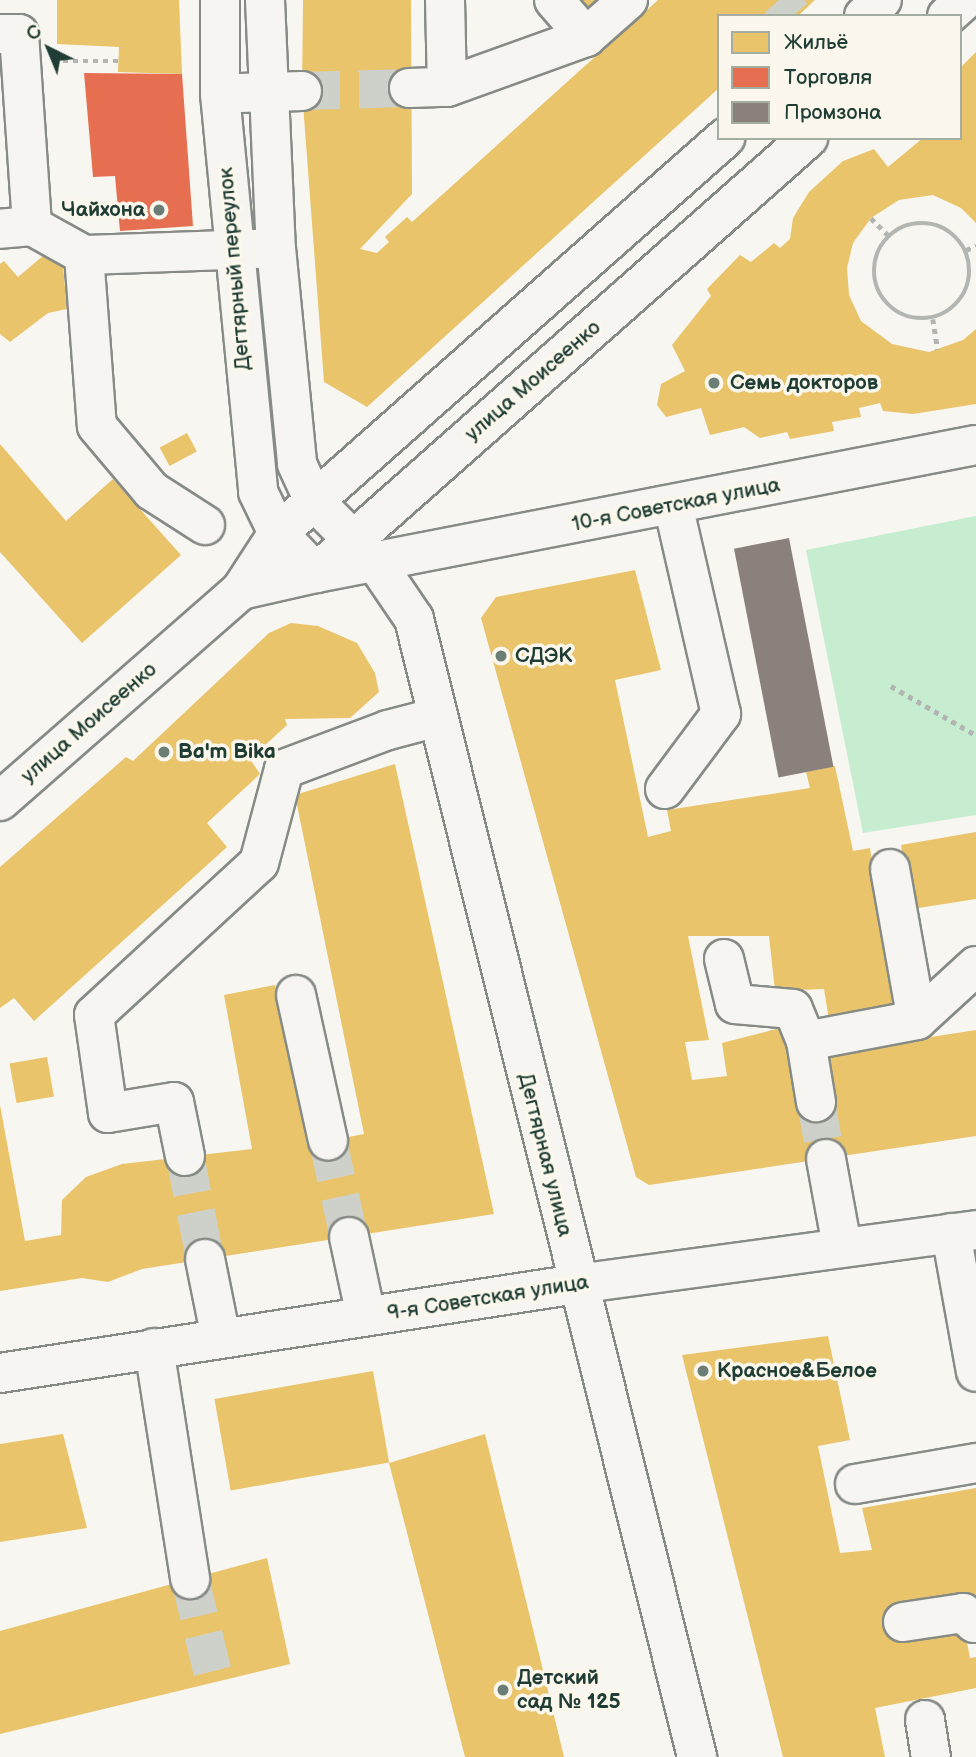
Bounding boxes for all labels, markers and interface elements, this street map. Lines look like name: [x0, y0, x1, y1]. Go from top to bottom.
north arrow: [14, 14, 84, 84]
legend: [717, 14, 962, 140]
text: С: [22, 20, 47, 46]
text: Жильё: [784, 30, 848, 55]
text: Торговля: [784, 65, 872, 90]
text: Промзона: [784, 100, 882, 125]
street label: Дегтярный переулок: [214, 166, 256, 372]
place label: Чайхона: [61, 197, 145, 223]
marker: Чайхона: [151, 202, 167, 218]
street label: улица Моисеенко: [460, 315, 606, 447]
place label: Семь докторов: [730, 370, 878, 396]
marker: Семь докторов: [704, 373, 724, 393]
street label: 10-я Советская улица: [570, 472, 782, 538]
place label: СДЭК: [515, 643, 572, 669]
marker: СДЭК: [493, 648, 509, 664]
street label: улица Моисеенко: [16, 657, 162, 789]
place label: Ba'm Bika: [178, 739, 276, 765]
marker: Ba'm Bika: [156, 744, 172, 760]
street label: Дегтярная улица: [512, 1071, 578, 1239]
street label: 9-я Советская улица: [386, 1270, 590, 1326]
place label: Красное&Белое: [717, 1358, 877, 1384]
marker: Красное&Белое: [695, 1363, 711, 1379]
place label: Детский сад № 125: [517, 1665, 621, 1715]
marker: Детский сад № 125: [495, 1682, 511, 1698]

